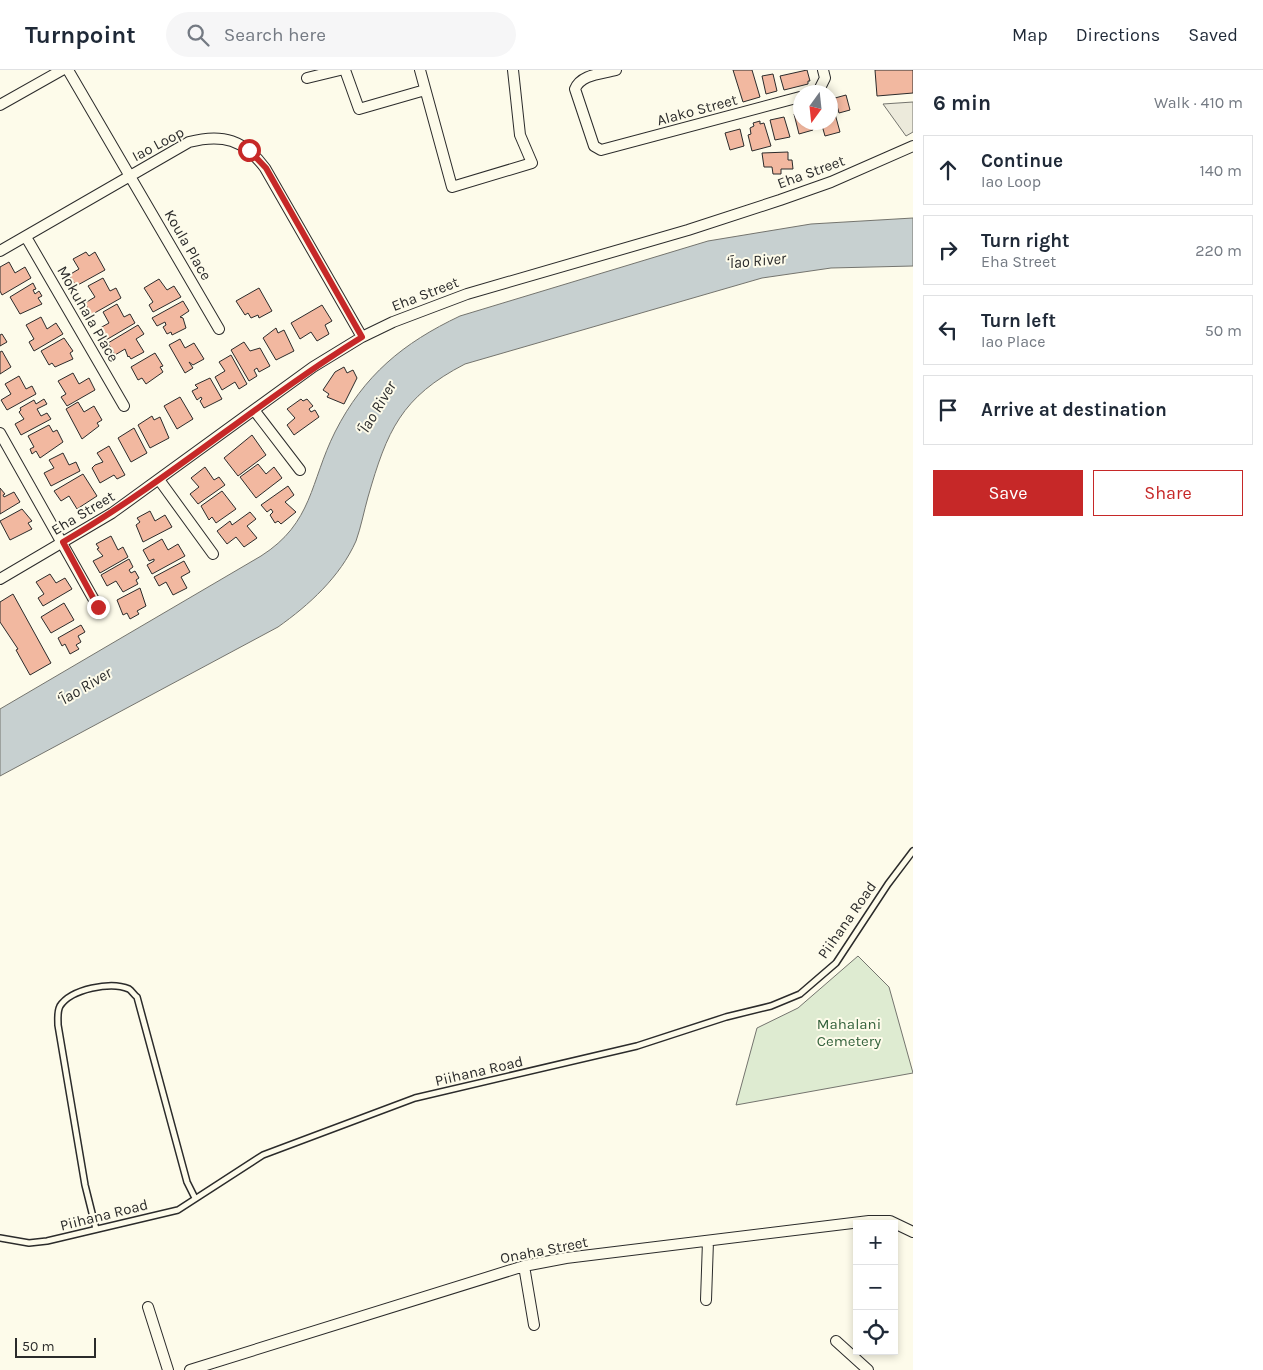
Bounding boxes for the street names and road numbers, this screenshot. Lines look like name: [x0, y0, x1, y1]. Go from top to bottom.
street label: Alako Street: [655, 91, 739, 129]
street label: Iao Loop: [129, 123, 187, 165]
street label: Eha Street: [775, 151, 848, 193]
street label: Koula Place: [161, 206, 215, 284]
street label: Mokuhala Place: [53, 263, 123, 365]
street label: Eha Street: [389, 273, 461, 315]
street label: Eha Street: [48, 487, 118, 539]
street label: Piihana Road: [814, 878, 880, 962]
street label: Piihana Road: [433, 1052, 525, 1090]
street label: Piihana Road: [58, 1195, 150, 1235]
street label: Onaha Street: [499, 1233, 590, 1267]

